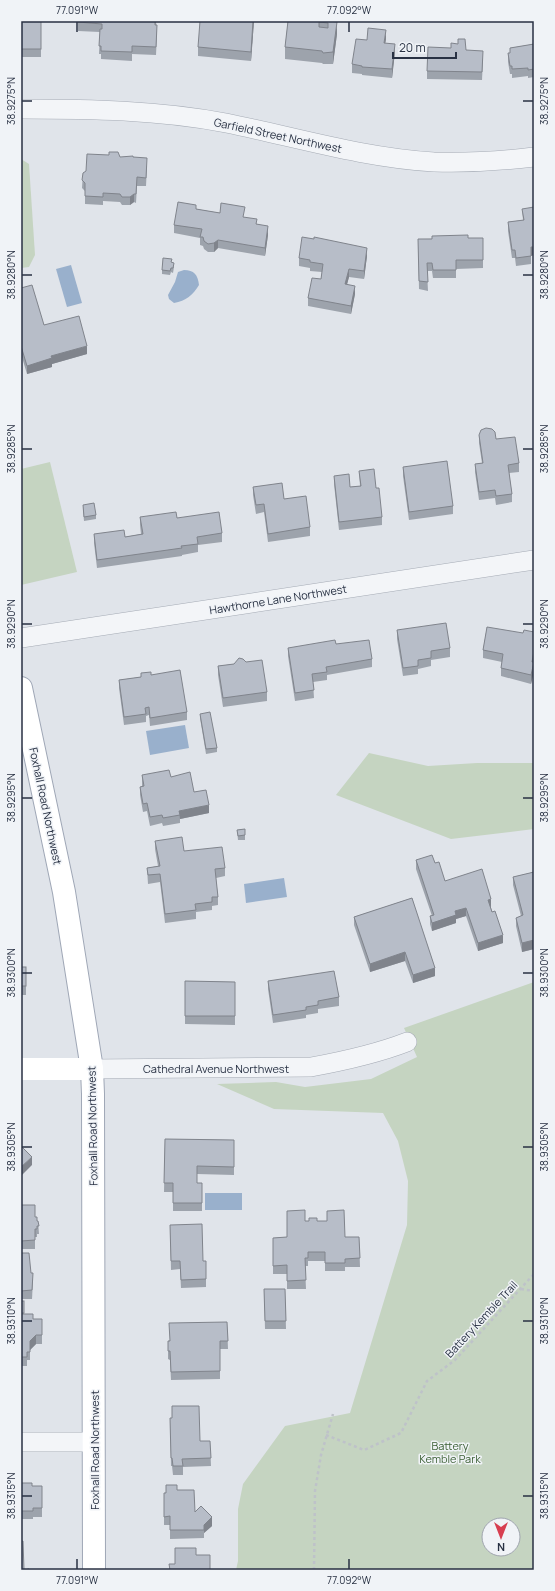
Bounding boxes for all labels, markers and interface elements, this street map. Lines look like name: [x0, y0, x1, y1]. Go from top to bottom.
text: 77.091°W: [56, 3, 99, 17]
text: 77.092°W: [327, 3, 372, 17]
scale bar: [393, 34, 456, 60]
text: 20 m: [399, 39, 426, 56]
text: 38.9275°N: [4, 77, 18, 125]
text: 38.9275°N: [537, 77, 551, 125]
street label: Garfield Street Northwest: [213, 114, 343, 156]
text: 38.9280°N: [4, 250, 18, 300]
text: 38.9280°N: [537, 250, 551, 300]
text: 38.9285°N: [4, 424, 18, 473]
text: 38.9285°N: [537, 424, 551, 473]
street label: Hawthorne Lane Northwest: [208, 581, 348, 617]
text: 38.9290°N: [4, 599, 18, 649]
text: 38.9290°N: [537, 599, 551, 649]
street label: Foxhall Road Northwest: [26, 746, 66, 866]
text: 38.9295°N: [4, 773, 18, 823]
text: 38.9295°N: [537, 773, 551, 823]
text: 38.9300°N: [4, 948, 18, 998]
text: 38.9300°N: [537, 948, 551, 998]
street label: Cathedral Avenue Northwest: [143, 1061, 289, 1076]
street label: Foxhall Road Northwest: [83, 1066, 101, 1186]
text: 38.9305°N: [4, 1122, 18, 1171]
text: 38.9305°N: [537, 1122, 551, 1171]
street label: Battery Kemble Trail: [442, 1277, 520, 1361]
text: 38.9310°N: [4, 1297, 18, 1344]
text: 38.9310°N: [537, 1297, 551, 1344]
street label: Foxhall Road Northwest: [87, 1390, 102, 1510]
park label: Battery Kemble Park: [419, 1438, 481, 1466]
text: 38.9315°N: [4, 1473, 18, 1519]
text: 38.9315°N: [537, 1473, 551, 1519]
north arrow: [481, 1517, 521, 1557]
text: N: [497, 1540, 505, 1555]
text: 77.091°W: [56, 1573, 99, 1587]
text: 77.092°W: [327, 1573, 372, 1587]

